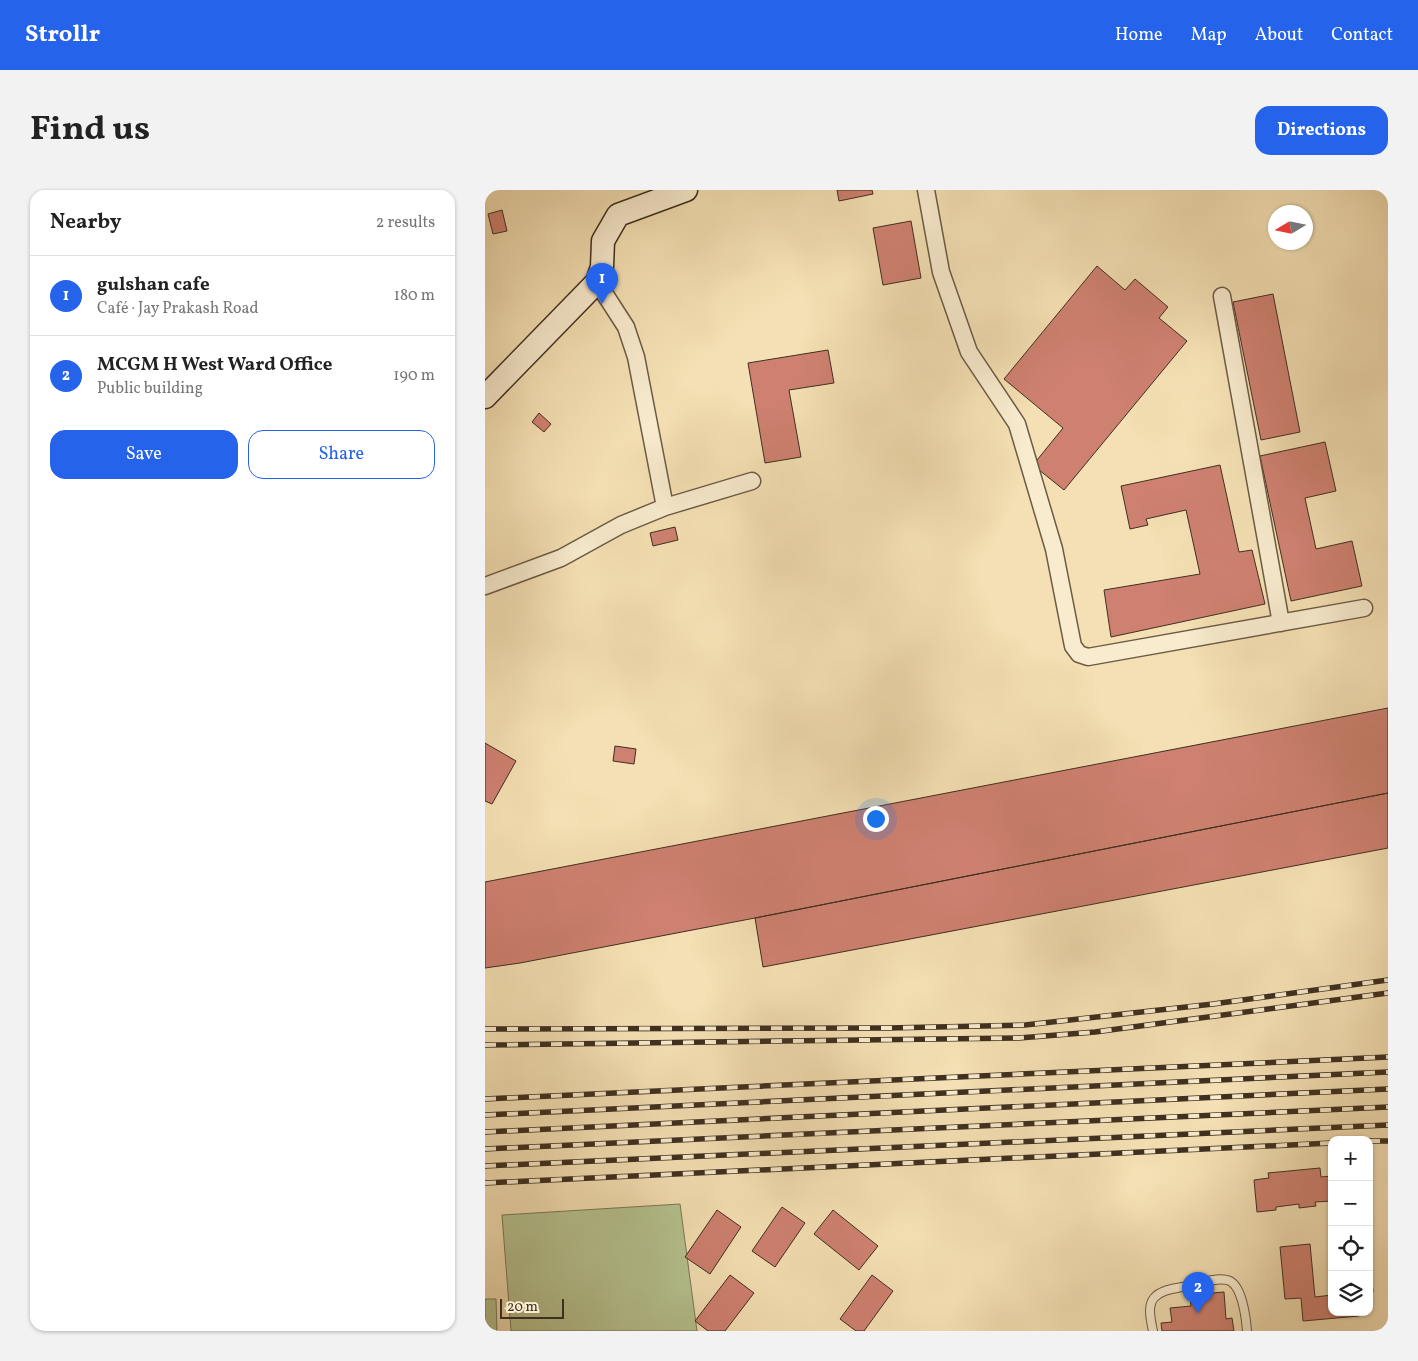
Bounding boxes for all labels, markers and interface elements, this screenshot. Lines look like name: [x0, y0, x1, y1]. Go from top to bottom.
text: Strollr: [25, 18, 100, 52]
text: Home: [1115, 23, 1163, 48]
text: Map: [1191, 23, 1227, 48]
text: About: [1255, 23, 1303, 48]
text: Contact: [1331, 23, 1393, 48]
text: Find us: [30, 106, 150, 154]
button: Directions: [1255, 106, 1388, 155]
north arrow: [1268, 205, 1313, 250]
text: Nearby: [50, 208, 121, 237]
text: 2 results: [376, 212, 435, 234]
pin: 1: [586, 263, 618, 304]
text: gulshan cafe: [97, 272, 210, 298]
text: 1: [63, 285, 69, 307]
text: 180 m: [394, 285, 435, 307]
text: Café · Jay Prakash Road: [97, 298, 259, 320]
text: MCGM H West Ward Office: [97, 352, 332, 378]
text: 2: [62, 365, 70, 387]
text: 190 m: [393, 365, 435, 387]
text: Public building: [97, 378, 203, 400]
button: Save: [50, 430, 238, 479]
button: Share: [248, 430, 435, 479]
your location: [863, 806, 889, 832]
map controls: [1328, 1136, 1373, 1316]
button: +: [1328, 1136, 1373, 1181]
button: −: [1328, 1181, 1373, 1226]
button: locate: [1328, 1226, 1373, 1271]
button: layers: [1328, 1271, 1373, 1316]
pin: 2: [1182, 1272, 1214, 1313]
scale bar: [500, 1296, 564, 1319]
text: 20 m: [507, 1298, 538, 1317]

